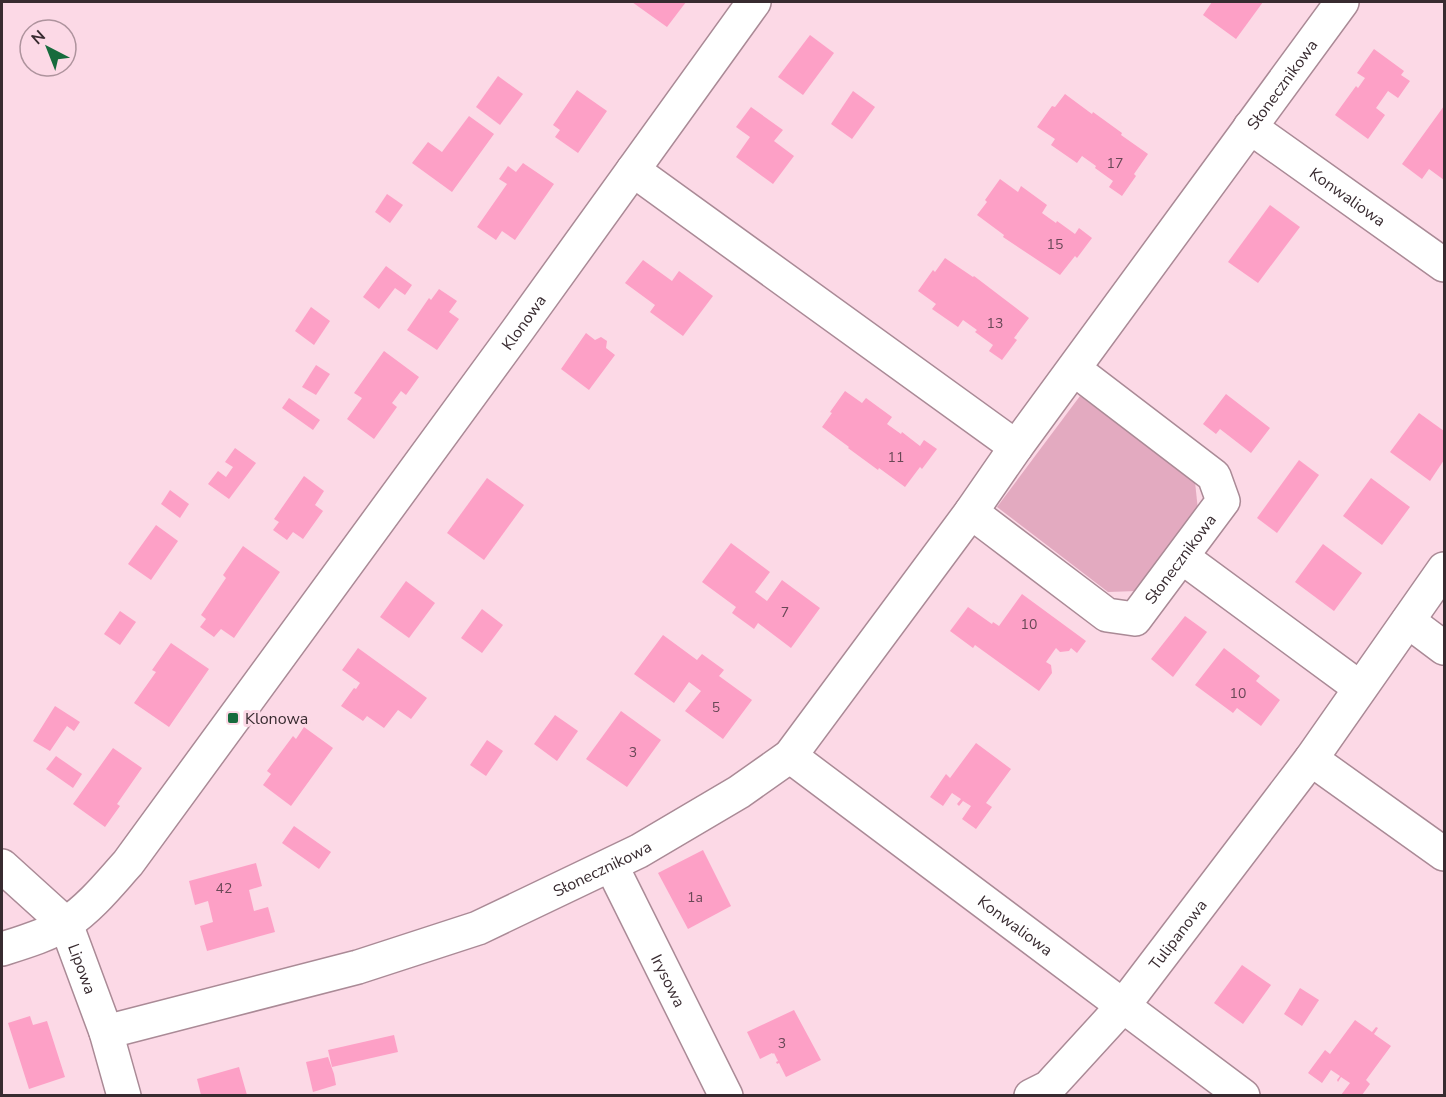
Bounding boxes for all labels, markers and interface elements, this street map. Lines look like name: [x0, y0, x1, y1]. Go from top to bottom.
north arrow: [18, 18, 78, 78]
text: N: [27, 25, 50, 50]
street label: Słonecznikowa: [1242, 35, 1323, 134]
house number: 17: [1107, 154, 1123, 173]
street label: Konwaliowa: [1305, 163, 1390, 232]
house number: 15: [1047, 235, 1063, 254]
street label: Klonowa: [497, 291, 552, 355]
house number: 13: [987, 314, 1003, 333]
house number: 11: [888, 448, 904, 467]
street label: Słonecznikowa: [1140, 510, 1222, 609]
house number: 7: [781, 603, 789, 622]
house number: 10: [1021, 615, 1037, 634]
house number: 10: [1230, 684, 1246, 703]
house number: 5: [712, 698, 720, 717]
place label: Klonowa: [245, 708, 308, 730]
marker: Klonowa: [226, 711, 240, 725]
house number: 3: [629, 743, 637, 762]
street label: Słonecznikowa: [550, 836, 656, 903]
house number: 42: [216, 879, 232, 898]
house number: 1a: [687, 888, 703, 907]
street label: Konwaliowa: [973, 891, 1057, 961]
street label: Tulipanowa: [1144, 895, 1212, 975]
street label: Lipowa: [62, 941, 101, 997]
street label: Irysowa: [645, 951, 690, 1011]
house number: 3: [778, 1034, 786, 1053]

